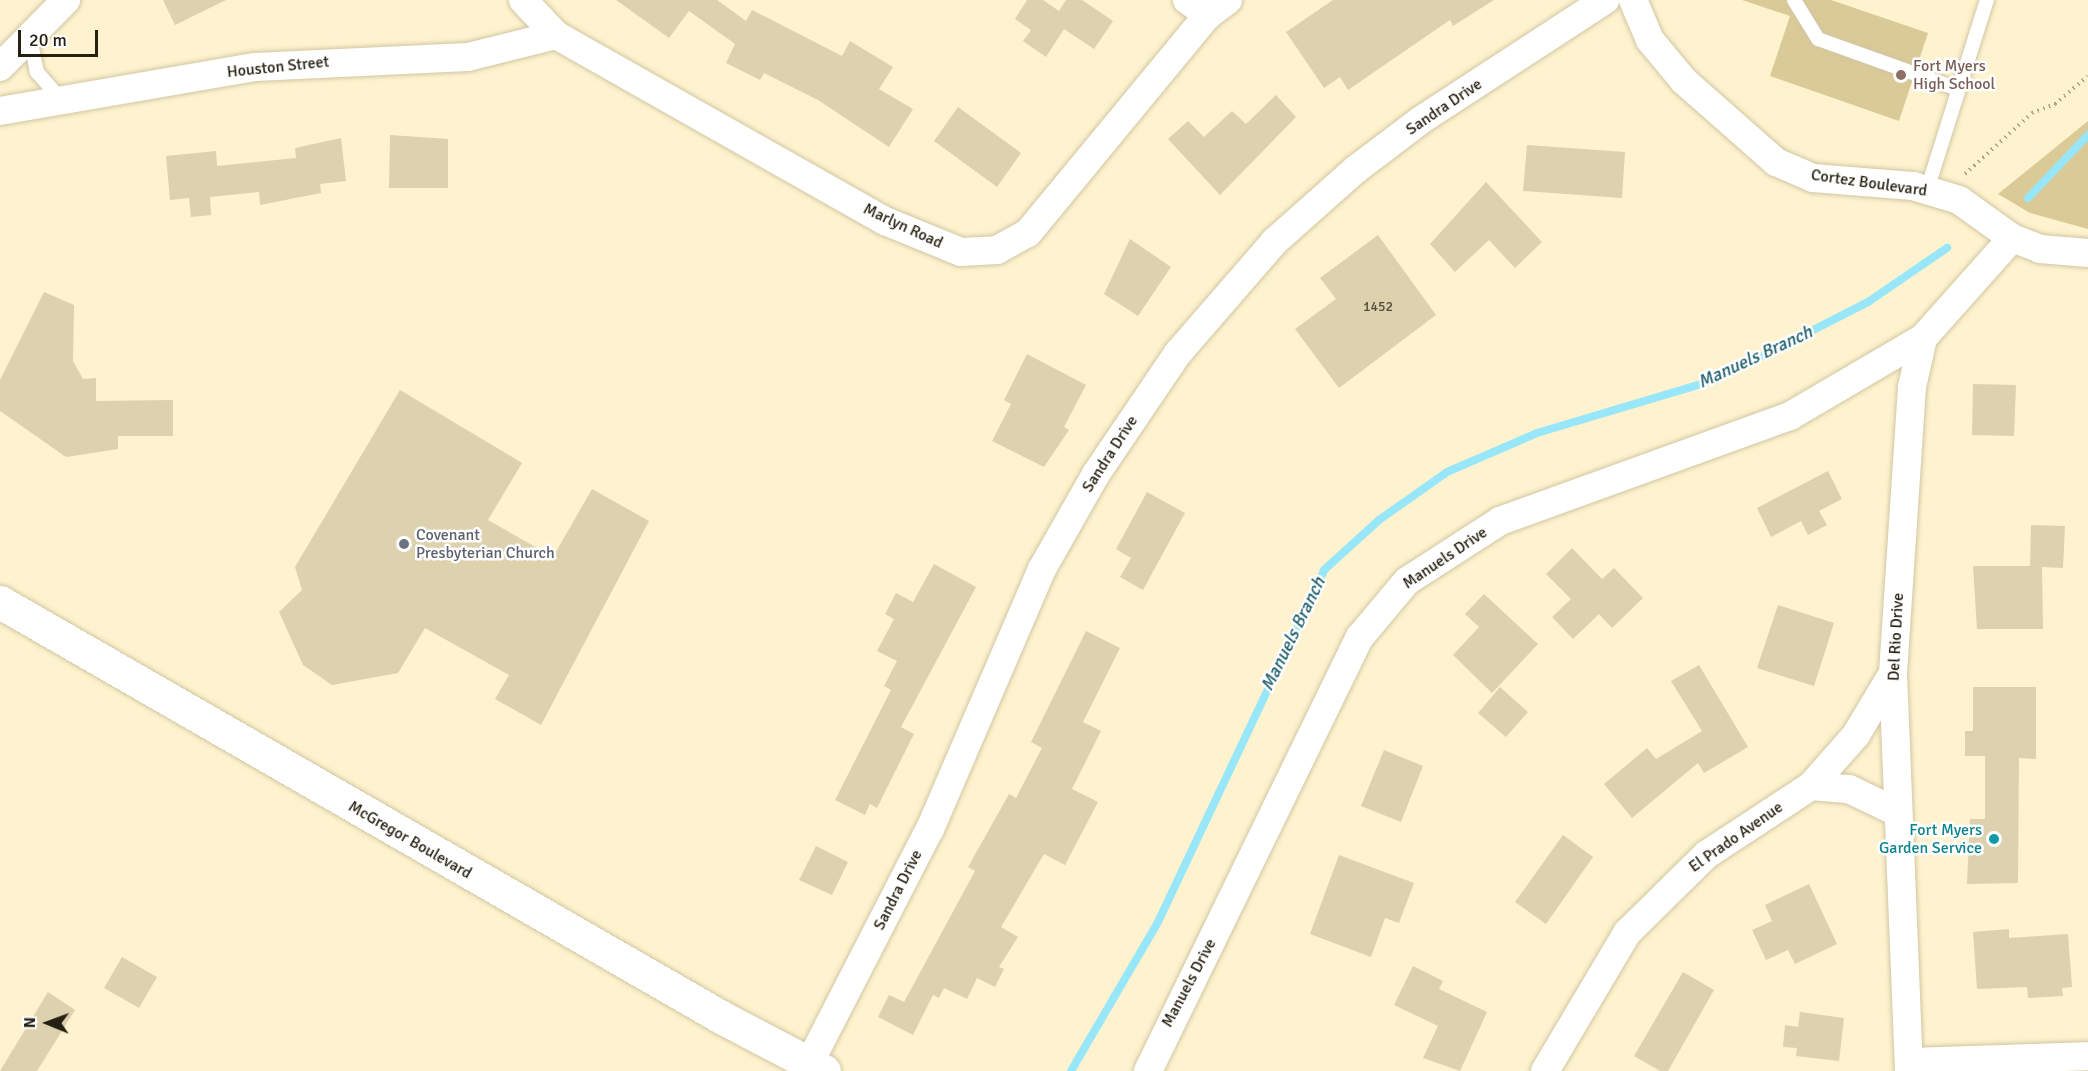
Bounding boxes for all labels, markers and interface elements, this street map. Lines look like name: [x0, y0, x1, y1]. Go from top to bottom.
scale bar: [21, 18, 100, 56]
text: 20 m: [29, 29, 67, 51]
street label: Houston Street: [226, 52, 330, 82]
place label: Fort Myers High School: [1913, 56, 1995, 94]
marker: Fort Myers High School: [1894, 68, 1908, 82]
street label: Sandra Drive: [1402, 75, 1486, 139]
street label: Cortez Boulevard: [1810, 165, 1928, 201]
street label: Marlyn Road: [860, 199, 946, 253]
house number: 1452: [1363, 299, 1393, 315]
water label: Manuels Branch: [1694, 321, 1816, 393]
street label: Sandra Drive: [1078, 412, 1142, 496]
street label: Manuels Drive: [1399, 523, 1491, 593]
place label: Covenant Presbyterian Church: [416, 525, 555, 563]
marker: Covenant Presbyterian Church: [397, 537, 411, 551]
water label: Manuels Branch: [1256, 574, 1330, 694]
street label: Del Rio Drive: [1884, 592, 1908, 682]
street label: McGregor Boulevard: [345, 797, 475, 883]
street label: El Prado Avenue: [1685, 798, 1787, 876]
place label: Fort Myers Garden Service: [1879, 820, 1982, 858]
marker: Fort Myers Garden Service: [1987, 832, 2001, 846]
street label: Sandra Drive: [870, 847, 926, 933]
street label: Manuels Drive: [1158, 935, 1220, 1031]
north arrow: [18, 993, 78, 1053]
text: N: [20, 1017, 40, 1028]

